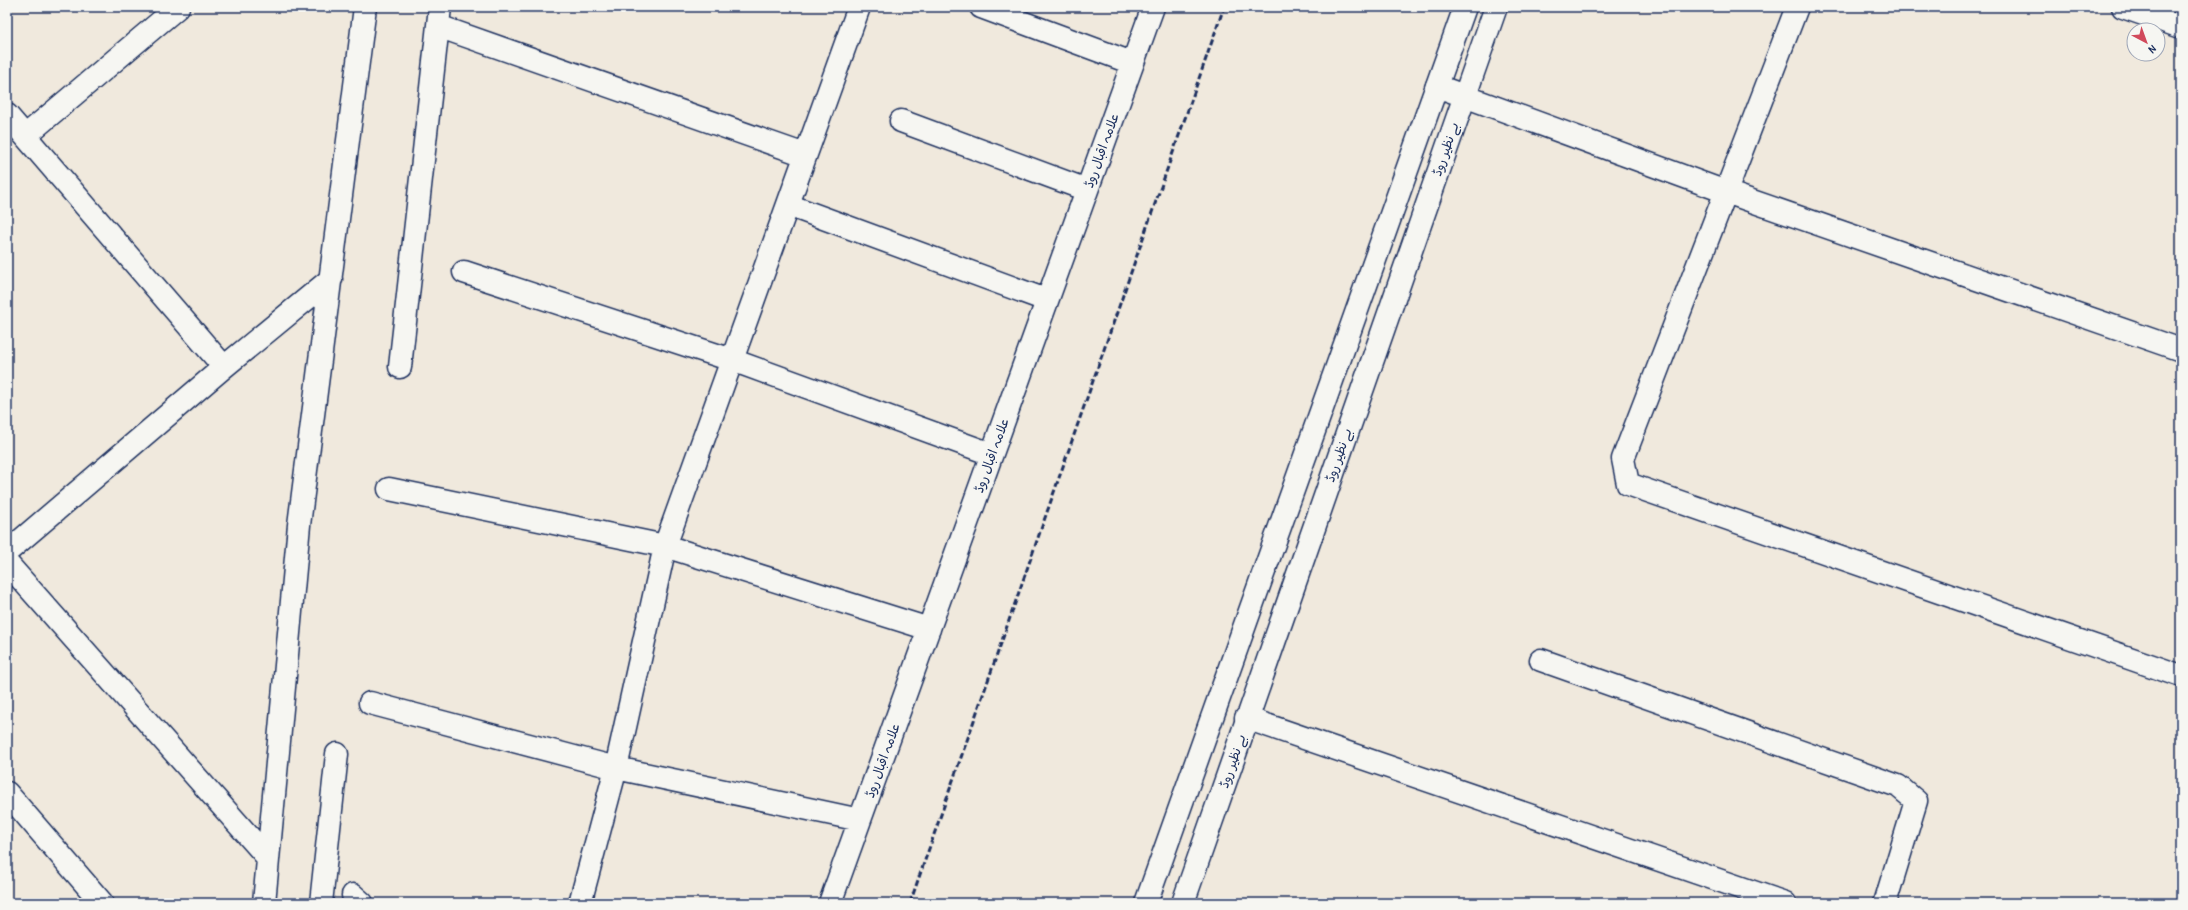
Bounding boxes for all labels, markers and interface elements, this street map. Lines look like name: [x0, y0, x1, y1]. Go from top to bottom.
north arrow: [2126, 22, 2166, 62]
text: N: [2146, 42, 2159, 57]
street label: علامہ اقبال روڈ: [1079, 110, 1123, 190]
street label: بے نظیر روڈ: [1427, 120, 1464, 179]
street label: علامہ اقبال روڈ: [969, 415, 1013, 495]
street label: بے نظیر روڈ: [1320, 426, 1357, 485]
street label: علامہ اقبال روڈ: [860, 720, 904, 800]
street label: بے نظیر روڈ: [1214, 732, 1251, 791]

